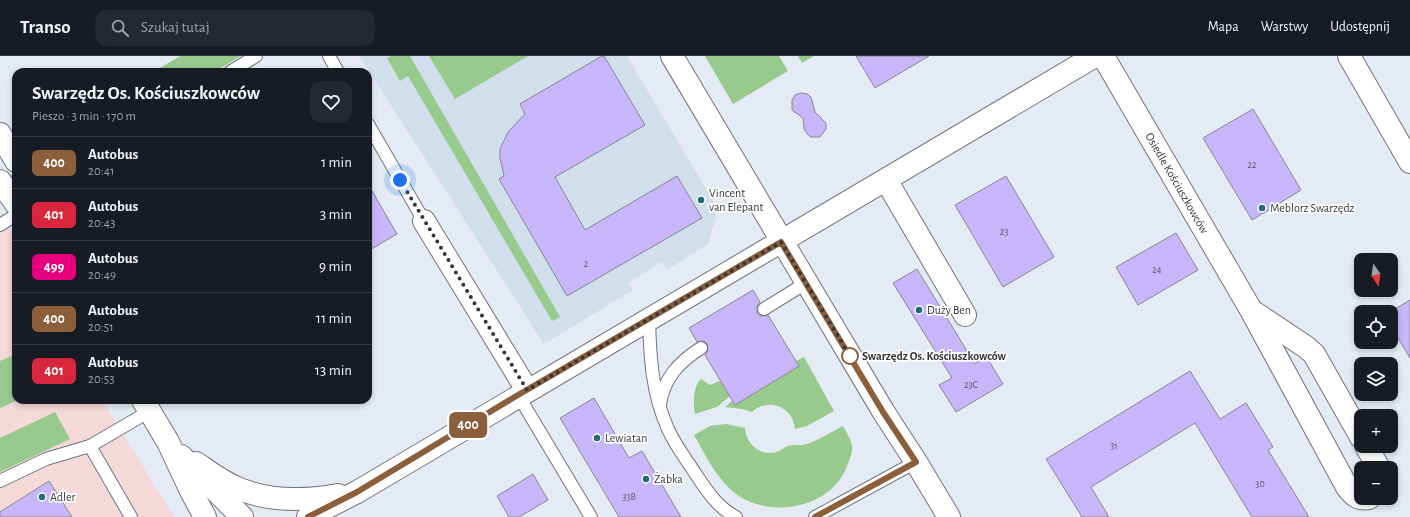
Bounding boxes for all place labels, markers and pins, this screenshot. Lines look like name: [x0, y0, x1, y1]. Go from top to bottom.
place label: Vincent van Elepant: [709, 187, 763, 213]
marker: Vincent van Elepant: [696, 195, 706, 205]
place label: Meblorz Swarzędz: [1270, 202, 1355, 214]
marker: Meblorz Swarzędz: [1257, 203, 1267, 213]
place label: Duży Ben: [927, 304, 971, 317]
marker: Duży Ben: [914, 305, 924, 315]
marker: Swarzędz Os. Kościuszkowców: [841, 347, 859, 365]
place label: Swarzędz Os. Kościuszkowców: [862, 350, 1007, 362]
place label: Lewiatan: [605, 432, 647, 444]
marker: Lewiatan: [592, 433, 602, 443]
place label: Żabka: [654, 472, 683, 485]
marker: Żabka: [641, 474, 651, 484]
place label: Adler: [50, 491, 75, 503]
marker: Adler: [37, 492, 47, 502]

